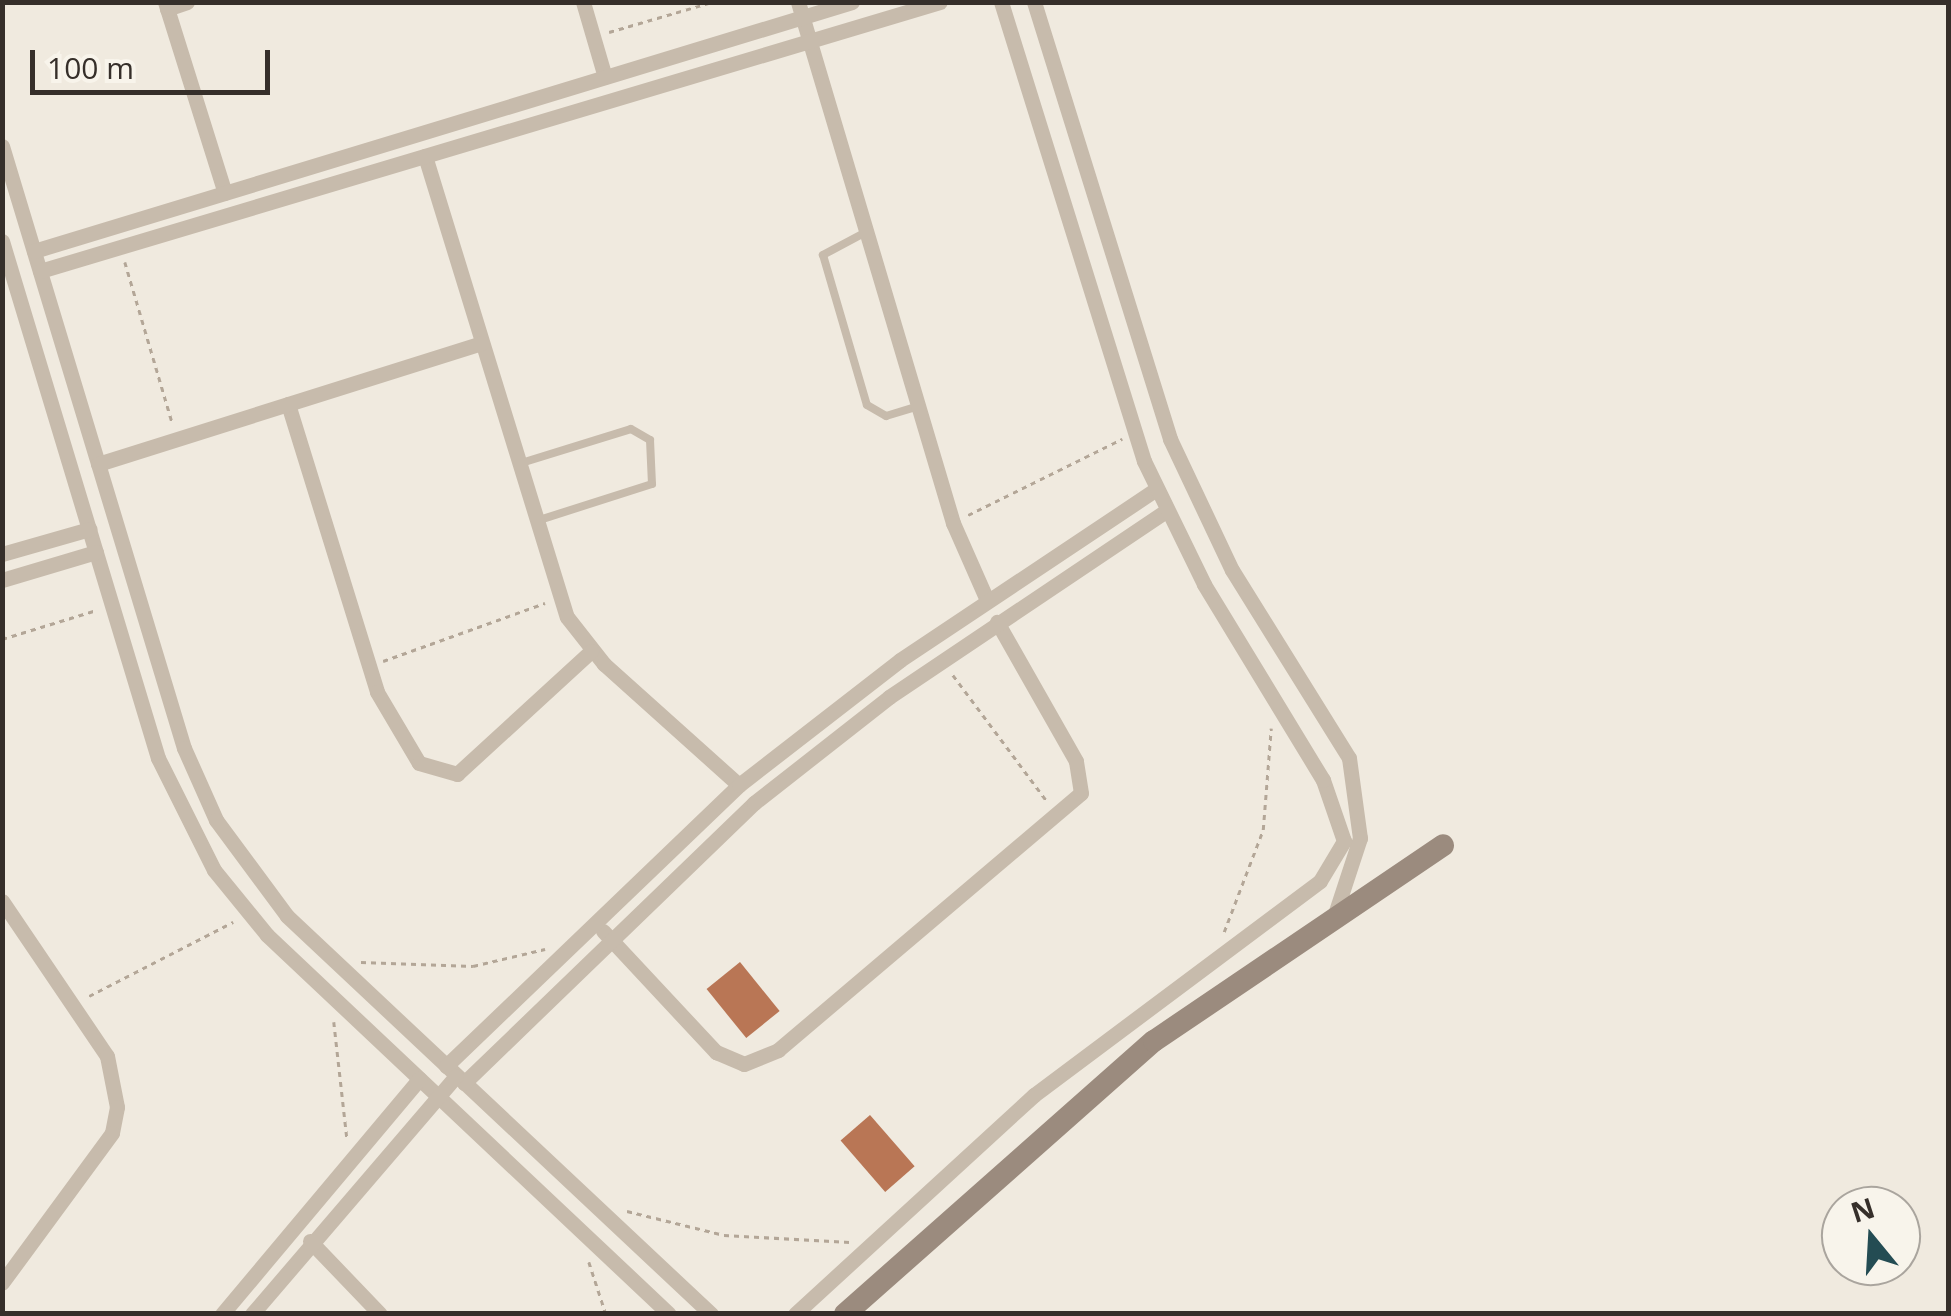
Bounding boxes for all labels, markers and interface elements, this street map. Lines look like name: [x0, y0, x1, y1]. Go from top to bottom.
scale bar: [35, 30, 275, 92]
text: 100 m: [47, 47, 134, 88]
north arrow: [1821, 1186, 1921, 1286]
text: N: [1846, 1188, 1879, 1231]

